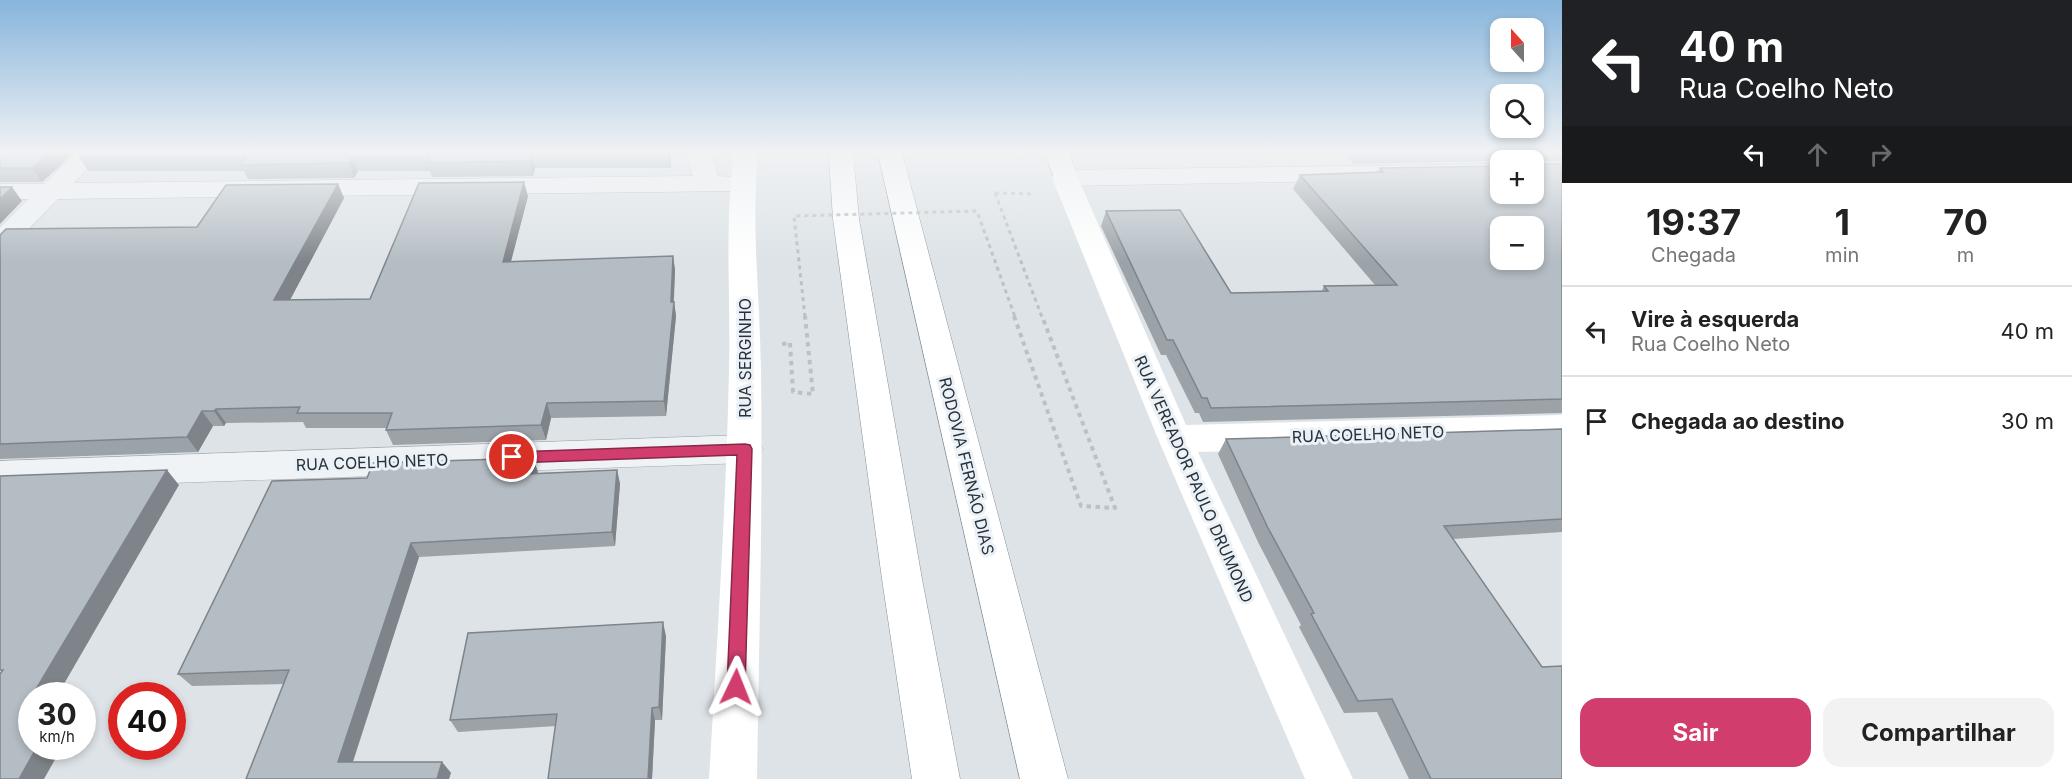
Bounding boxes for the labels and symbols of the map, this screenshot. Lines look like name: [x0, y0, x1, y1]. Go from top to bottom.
north arrow: [1490, 18, 1544, 72]
street label: RUA SERGINHO: [735, 298, 755, 418]
street label: RUA VEREADOR PAULO DRUMOND: [1130, 352, 1258, 606]
street label: RODOVIA FERNÃO DIAS: [935, 375, 999, 557]
street label: RUA COELHO NETO: [1291, 421, 1445, 447]
pin: [486, 431, 537, 482]
street label: RUA COELHO NETO: [295, 449, 449, 475]
position arrow: [704, 655, 768, 719]
speed limit sign: 40: [108, 682, 186, 760]

